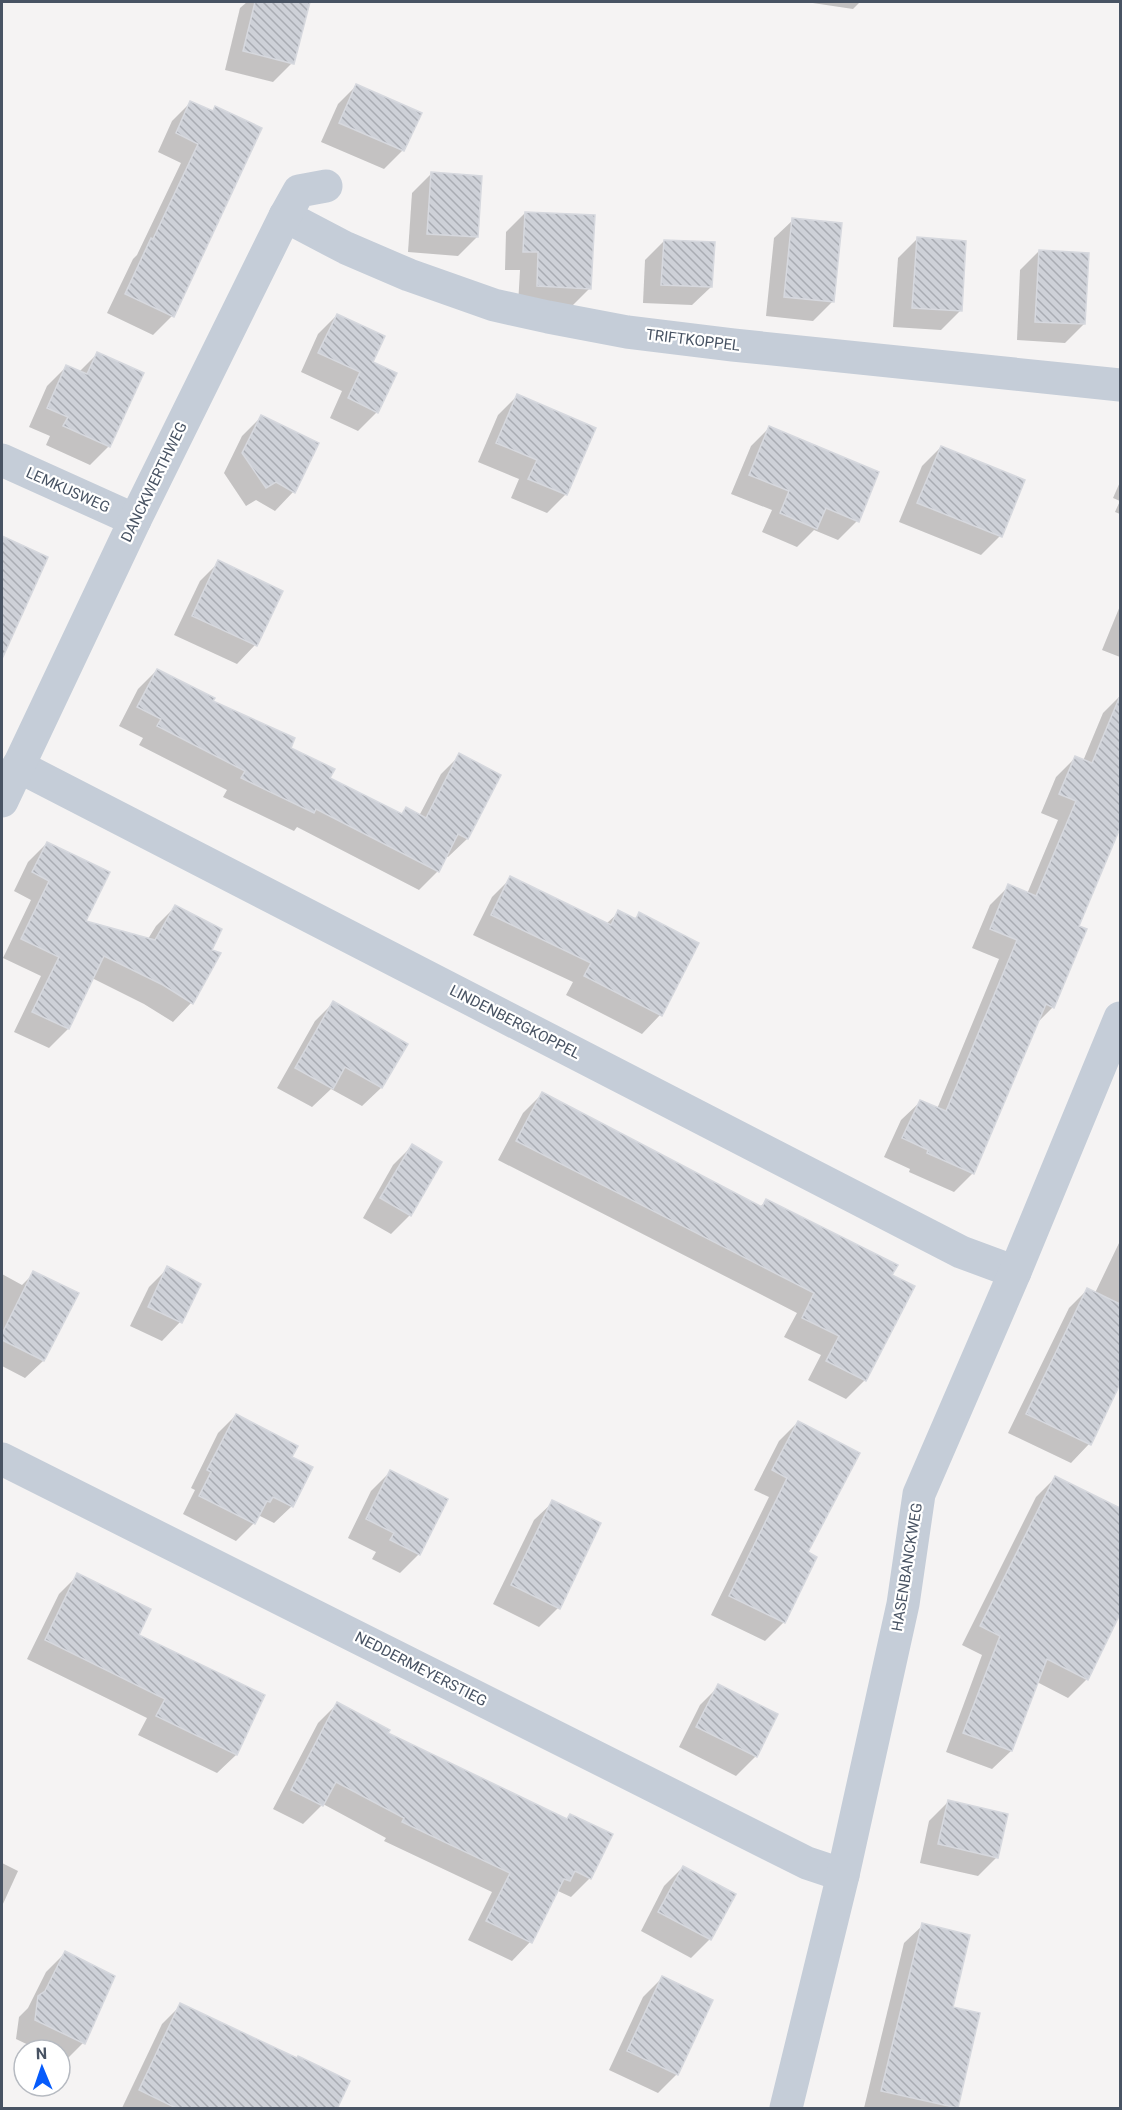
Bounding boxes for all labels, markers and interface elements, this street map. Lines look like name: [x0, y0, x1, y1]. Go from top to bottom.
street label: TRIFTKOPPEL: [645, 325, 741, 355]
street label: DANCKWERTHWEG: [117, 419, 191, 545]
street label: LEMKUSWEG: [23, 464, 113, 516]
street label: LINDENBERGKOPPEL: [447, 981, 583, 1063]
street label: HASENBANCKWEG: [888, 1501, 926, 1633]
street label: NEDDERMEYERSTIEG: [352, 1628, 490, 1710]
north arrow: [12, 2038, 72, 2098]
text: N: [36, 2044, 47, 2063]

